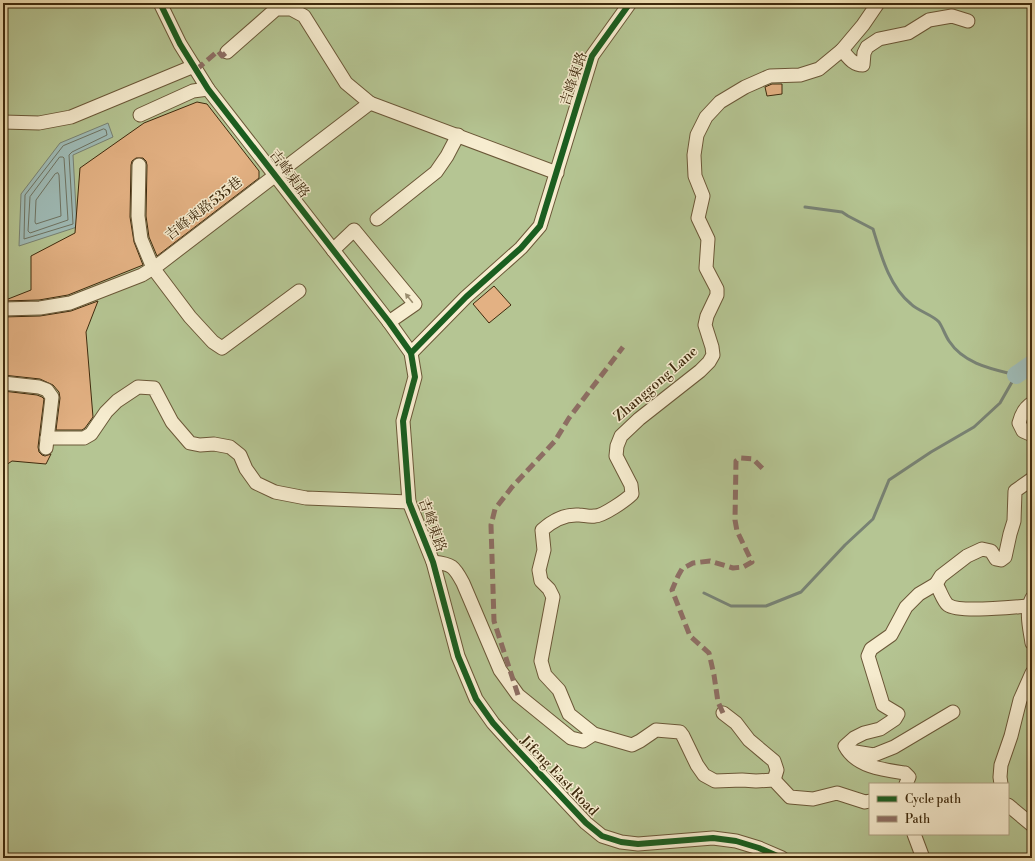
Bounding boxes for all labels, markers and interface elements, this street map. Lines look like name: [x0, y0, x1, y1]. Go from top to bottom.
street label: 吉峰東路: [556, 50, 592, 108]
street label: 吉峰東路: [265, 146, 313, 202]
street label: 吉峰東路535巷: [162, 173, 246, 245]
one-way arrow: [405, 293, 414, 303]
street label: Zhanggong Lane: [610, 343, 702, 425]
street label: 吉峰東路: [414, 496, 450, 554]
street label: Jifeng East Road: [515, 731, 602, 820]
legend: [869, 783, 1009, 835]
text: Cycle path: [905, 792, 961, 807]
text: Path: [905, 812, 930, 827]

